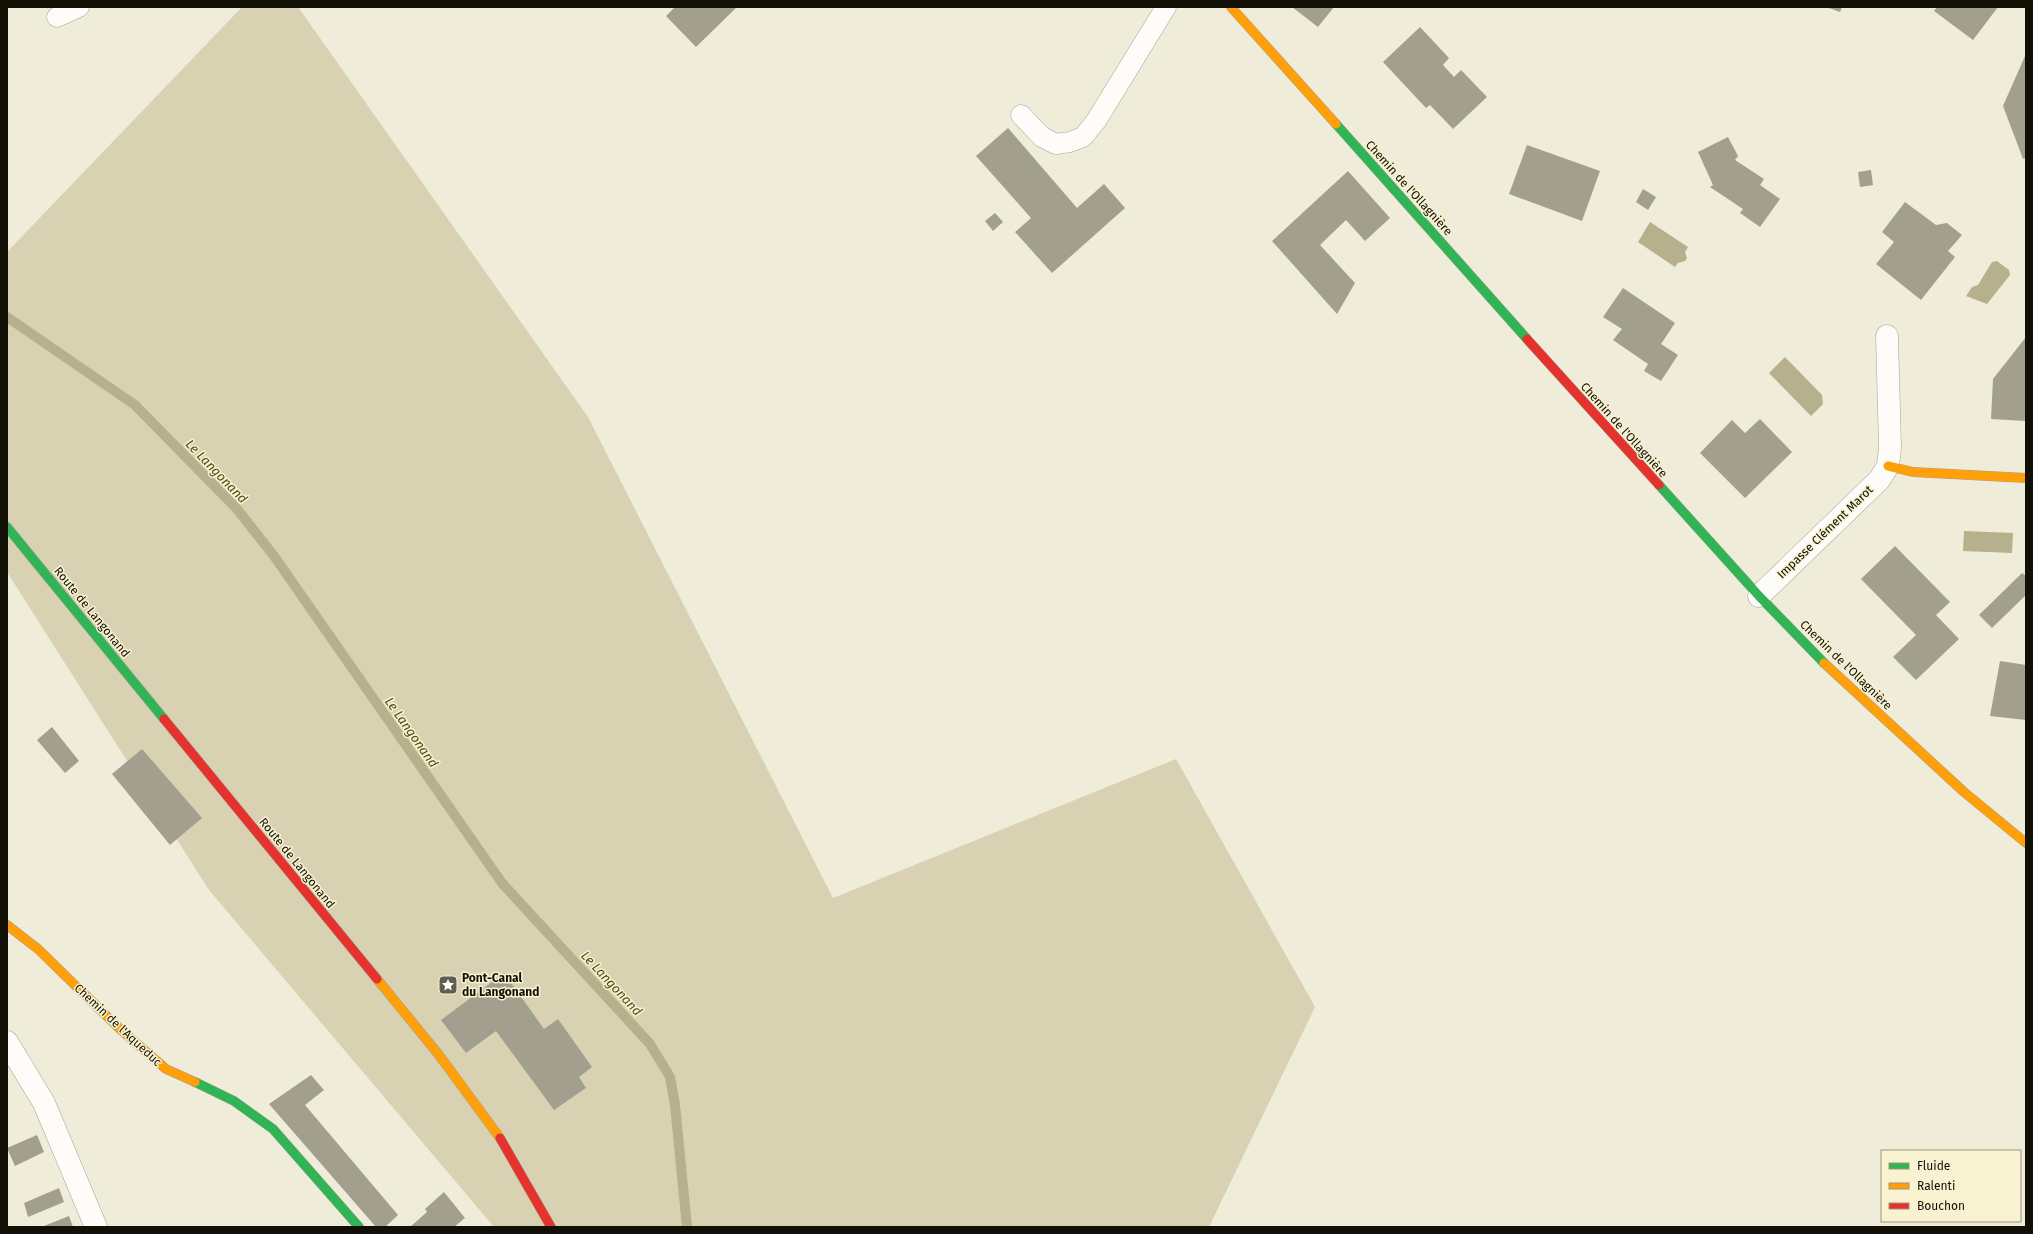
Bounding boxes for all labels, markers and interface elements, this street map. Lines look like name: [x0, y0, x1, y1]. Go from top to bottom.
street label: Chemin de l'Ollagnière: [1363, 138, 1455, 238]
street label: Chemin de l'Ollagnière: [1578, 380, 1670, 480]
water label: Le Langonand: [183, 437, 251, 506]
street label: Impasse Clément Marot: [1774, 482, 1876, 581]
street label: Route de Langonand: [51, 564, 133, 660]
street label: Chemin de l'Ollagnière: [1797, 617, 1895, 713]
water label: Le Langonand: [382, 694, 442, 771]
street label: Route de Langonand: [256, 815, 338, 911]
water label: Le Langonand: [578, 948, 645, 1019]
place label: Pont-Canal du Langonand: [462, 971, 539, 999]
place icon: Pont-Canal du Langonand: [437, 974, 459, 996]
street label: Chemin de l'Aqueduc: [72, 981, 165, 1069]
legend: [1881, 1150, 2021, 1222]
text: Fluide: [1917, 1159, 1950, 1173]
text: Ralenti: [1917, 1179, 1955, 1193]
text: Bouchon: [1917, 1199, 1965, 1213]

